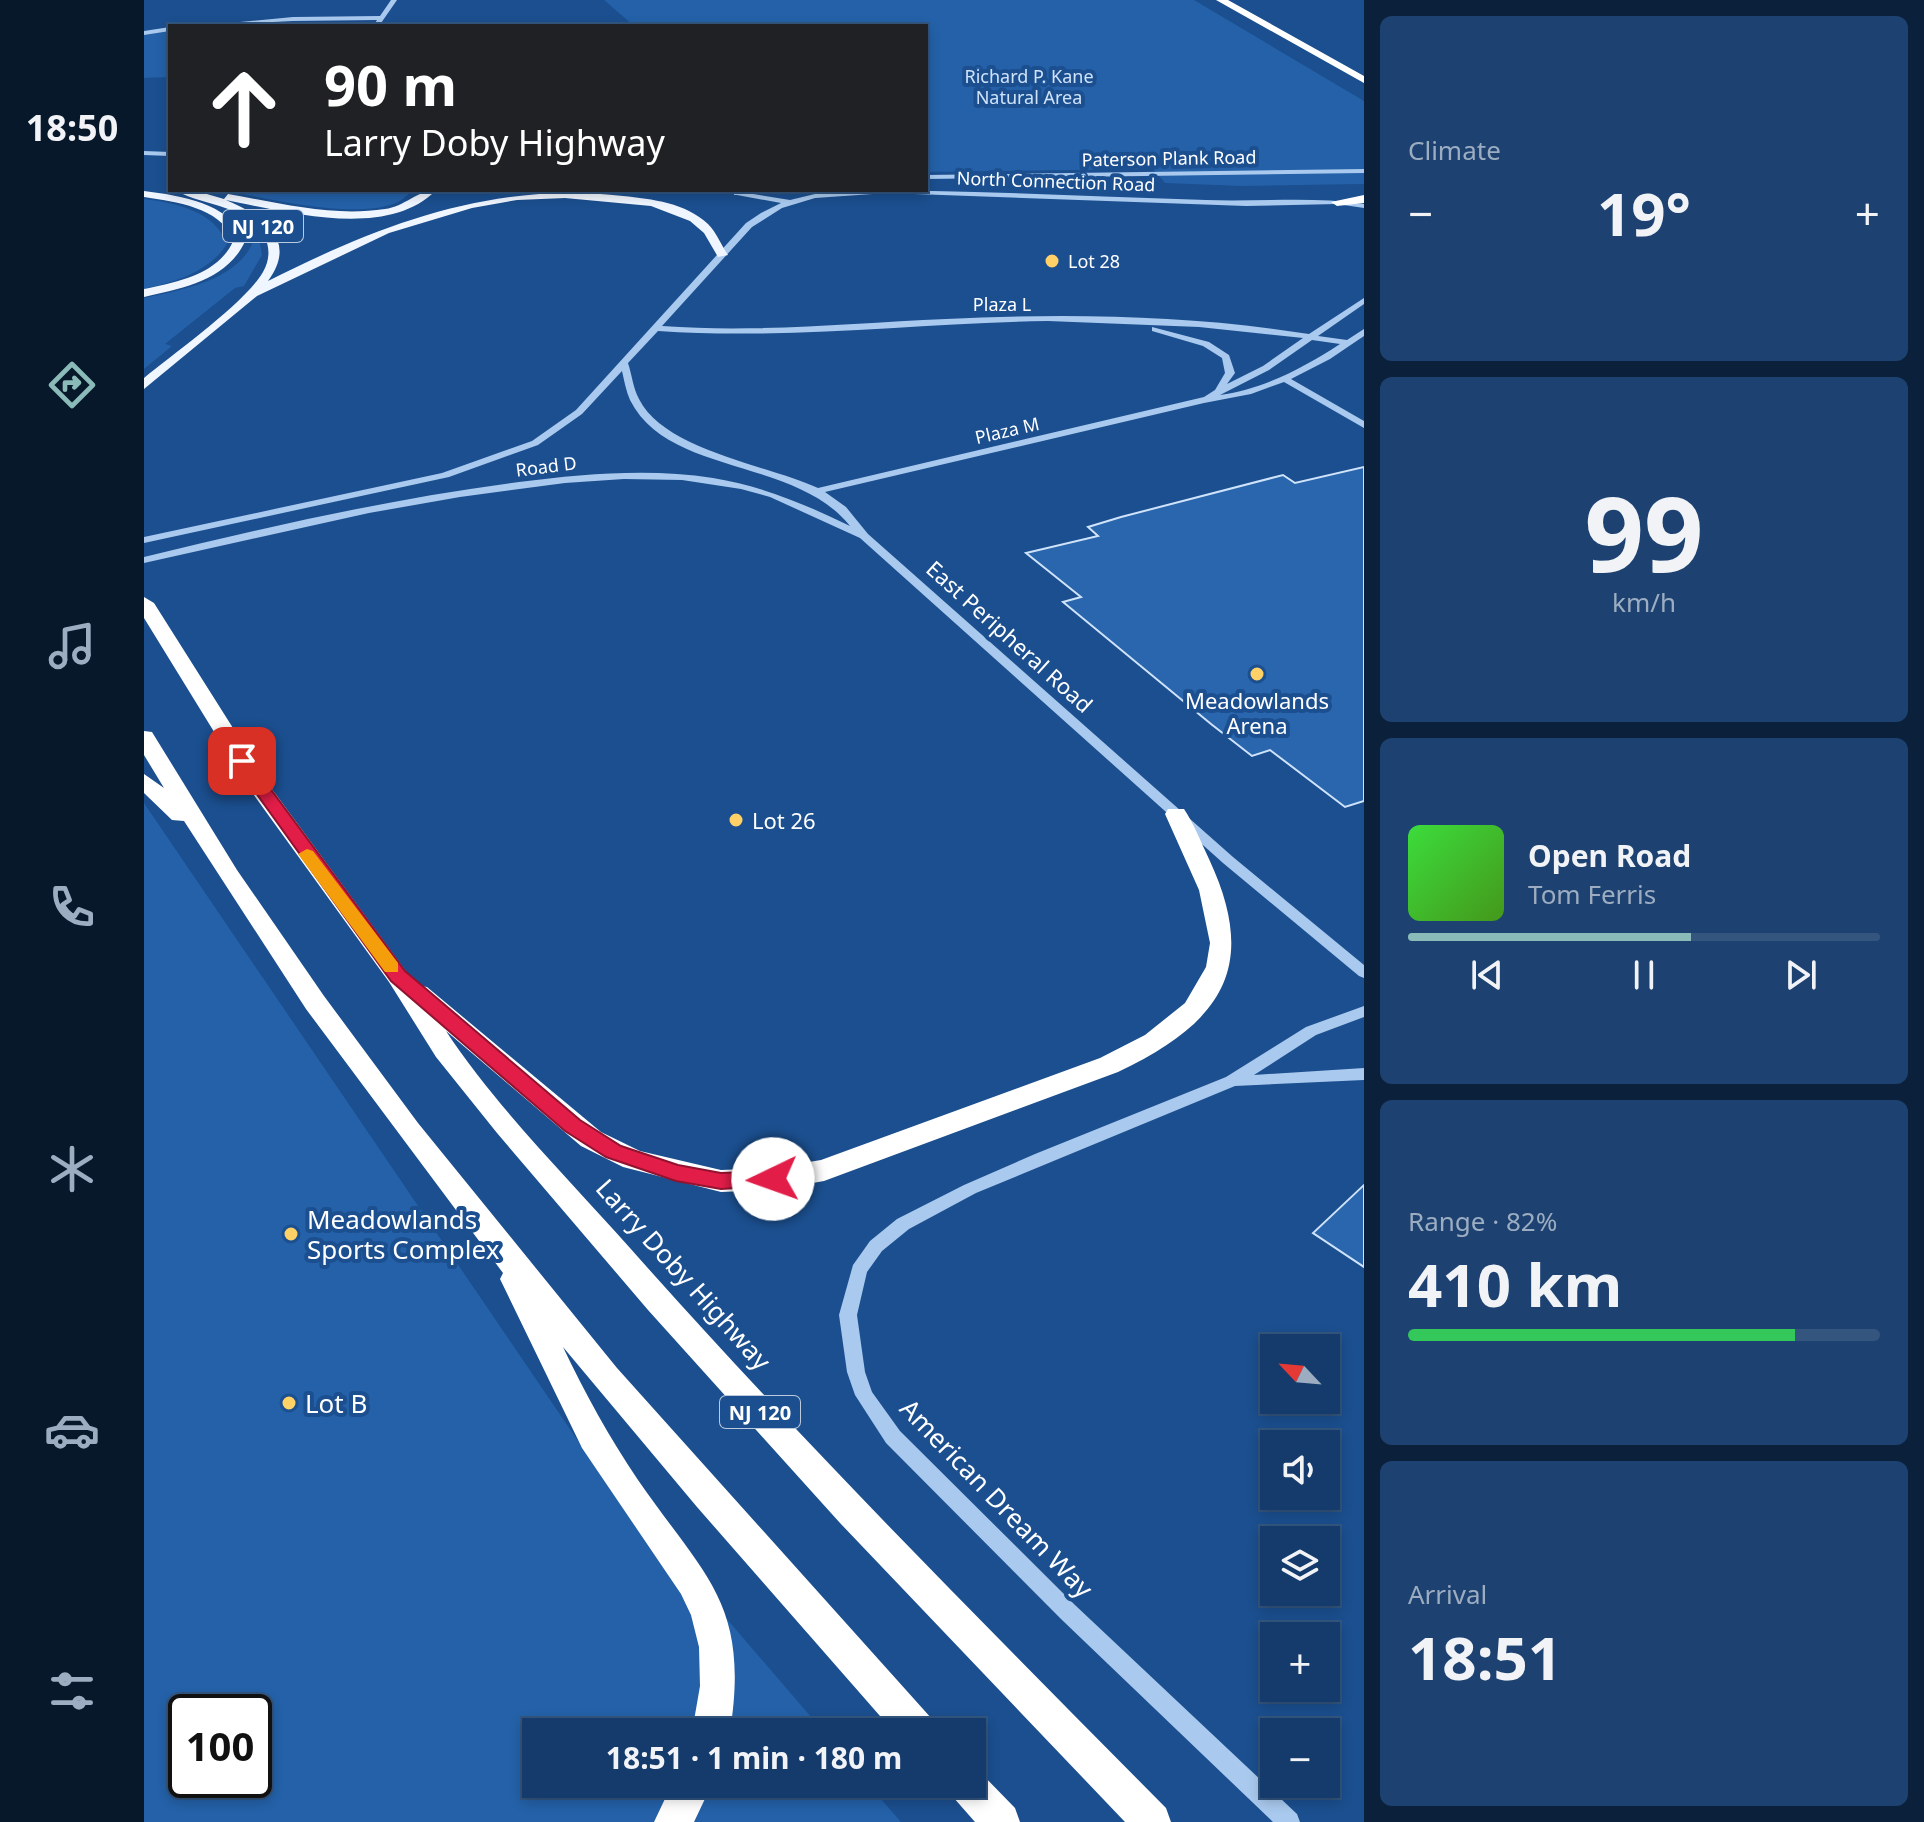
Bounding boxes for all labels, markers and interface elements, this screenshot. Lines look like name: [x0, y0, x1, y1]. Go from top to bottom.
text: 90 m: [324, 46, 457, 122]
icon: ahead: [192, 56, 296, 160]
park label: Richard P. Kane Natural Area: [964, 64, 1094, 109]
text: 18:50: [26, 103, 118, 152]
text: Larry Doby Highway: [324, 118, 665, 167]
text: Climate: [1408, 132, 1501, 168]
street label: Paterson Plank Road: [1081, 144, 1257, 172]
street label: North Connection Road: [956, 166, 1156, 196]
text: 19°: [1597, 172, 1691, 254]
text: −: [1408, 183, 1433, 243]
text: +: [1855, 183, 1880, 243]
road number: NJ 120: [223, 210, 303, 242]
place label: Lot 28: [1068, 249, 1120, 273]
marker: Lot 28: [1043, 252, 1061, 270]
street label: Plaza L: [973, 292, 1031, 316]
icon: directions: [44, 357, 100, 413]
street label: Plaza M: [973, 411, 1041, 449]
street label: Road D: [514, 450, 578, 482]
text: 99: [1585, 461, 1703, 602]
street label: East Peripheral Road: [920, 553, 1100, 719]
text: km/h: [1612, 584, 1676, 620]
icon: music: [44, 618, 100, 674]
marker: Meadowlands Arena: [1248, 665, 1266, 683]
place label: Meadowlands Arena: [1185, 685, 1329, 740]
pin: [208, 727, 276, 795]
icon: arrive: [220, 739, 264, 783]
place label: Lot 26: [752, 805, 816, 835]
marker: Lot 26: [727, 811, 745, 829]
text: Open Road: [1528, 835, 1691, 876]
text: Tom Ferris: [1528, 876, 1656, 912]
icon: phone: [44, 879, 100, 935]
icon: previous: [1465, 953, 1509, 997]
icon: pause: [1622, 953, 1666, 997]
icon: next: [1779, 953, 1823, 997]
position arrow: [731, 1137, 815, 1221]
icon: climate: [44, 1141, 100, 1197]
street label: Larry Doby Highway: [588, 1170, 780, 1378]
place label: Meadowlands Sports Complex: [307, 1201, 500, 1267]
text: Range · 82%: [1408, 1203, 1557, 1239]
marker: Meadowlands Sports Complex: [282, 1225, 300, 1243]
text: 410 km: [1408, 1243, 1622, 1325]
north arrow: [1260, 1334, 1340, 1414]
map controls: [1260, 1334, 1340, 1798]
place label: Lot B: [305, 1385, 367, 1421]
street label: American Dream Way: [892, 1391, 1102, 1606]
marker: Lot B: [280, 1394, 298, 1412]
road number: NJ 120: [720, 1396, 800, 1428]
icon: car: [44, 1402, 100, 1458]
button: sound: [1260, 1430, 1340, 1510]
button: layers: [1260, 1526, 1340, 1606]
text: Arrival: [1408, 1576, 1487, 1612]
text: 18:51: [1408, 1616, 1562, 1698]
button: +: [1260, 1622, 1340, 1702]
icon: filters: [44, 1663, 100, 1719]
speed limit sign: 100: [168, 1694, 272, 1798]
button: −: [1260, 1718, 1340, 1798]
text: 18:51 · 1 min · 180 m: [606, 1737, 902, 1778]

